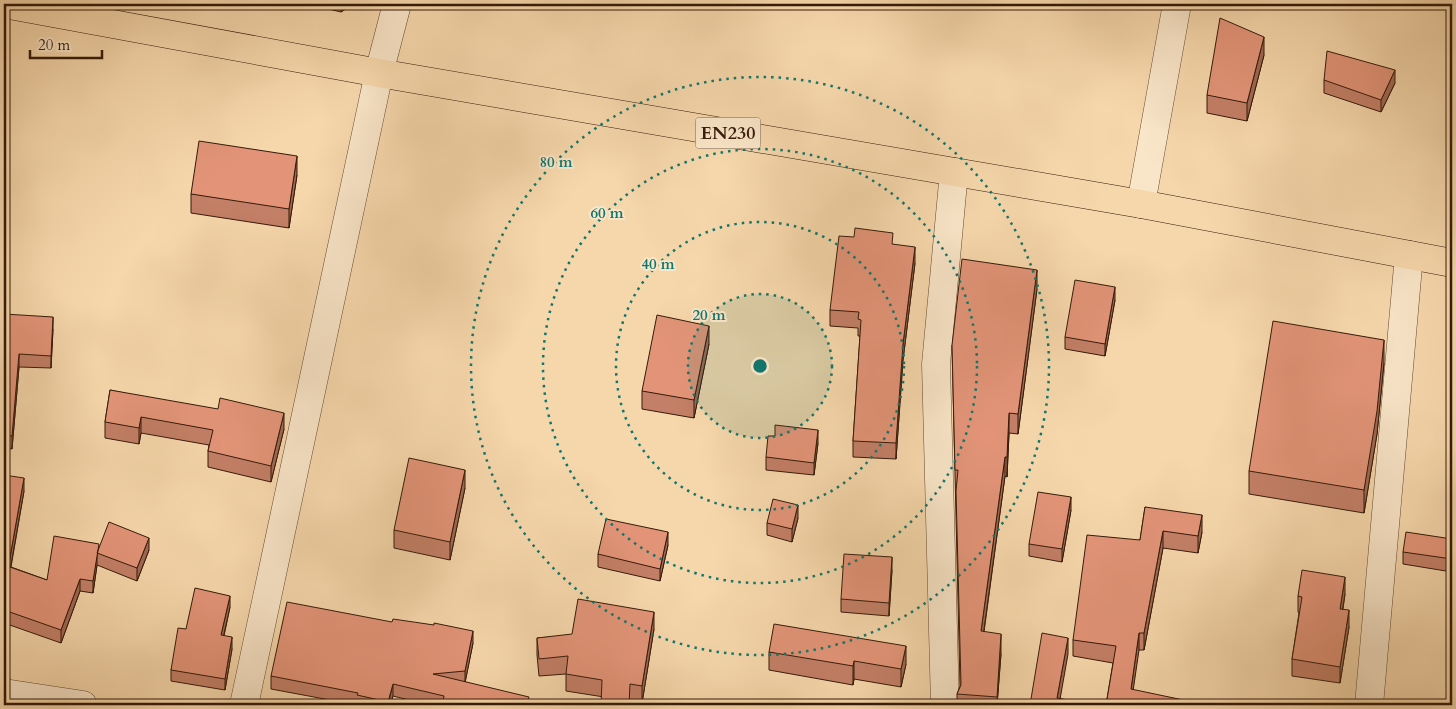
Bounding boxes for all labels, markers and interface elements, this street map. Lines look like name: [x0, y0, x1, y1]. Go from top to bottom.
scale bar: [30, 28, 102, 60]
text: 20 m: [38, 35, 70, 55]
road number: EN230: [696, 118, 760, 148]
text: 80 m: [539, 152, 573, 172]
text: 60 m: [590, 203, 624, 223]
text: 40 m: [641, 254, 675, 274]
text: 20 m: [692, 305, 726, 325]
centre of rings: [751, 357, 769, 375]

